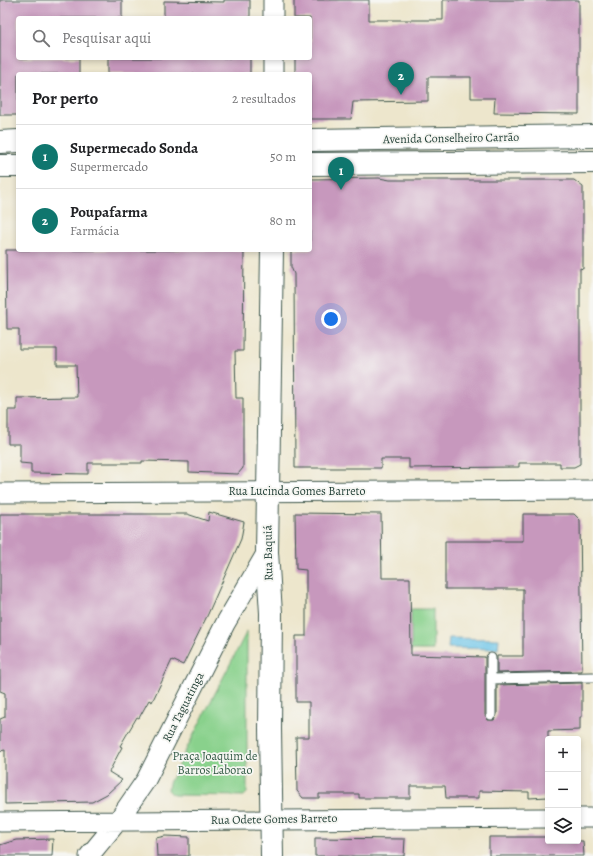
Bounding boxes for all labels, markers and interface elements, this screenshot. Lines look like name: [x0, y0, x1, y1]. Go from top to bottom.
search box: [16, 16, 312, 60]
icon: search: [30, 27, 52, 49]
text: Pesquisar aqui: [62, 28, 151, 48]
pin: 2: [388, 62, 414, 95]
text: Por perto: [32, 87, 98, 110]
text: 2 resultados: [232, 90, 296, 107]
street label: Avenida Conselheiro Carrão: [382, 129, 519, 147]
text: Supermecado Sonda: [70, 138, 198, 158]
text: 1: [43, 148, 47, 165]
text: 50 m: [270, 148, 296, 165]
pin: 1: [328, 157, 354, 190]
text: Supermercado: [70, 158, 148, 175]
text: Poupafarma: [70, 202, 148, 222]
text: 2: [42, 212, 48, 229]
text: 80 m: [269, 212, 296, 229]
text: Farmácia: [70, 222, 119, 239]
your location: [321, 309, 341, 329]
street label: Rua Lucinda Gomes Barreto: [229, 483, 365, 499]
street label: Rua Baquiá: [260, 525, 276, 581]
street label: Rua Taguatinga: [159, 669, 208, 745]
map controls: [545, 736, 581, 844]
button: +: [545, 736, 581, 772]
park label: Praça Joaquim de Barros Laborao: [173, 748, 257, 778]
button: −: [545, 772, 581, 808]
button: layers: [545, 808, 581, 844]
street label: Rua Odete Gomes Barreto: [211, 810, 338, 828]

